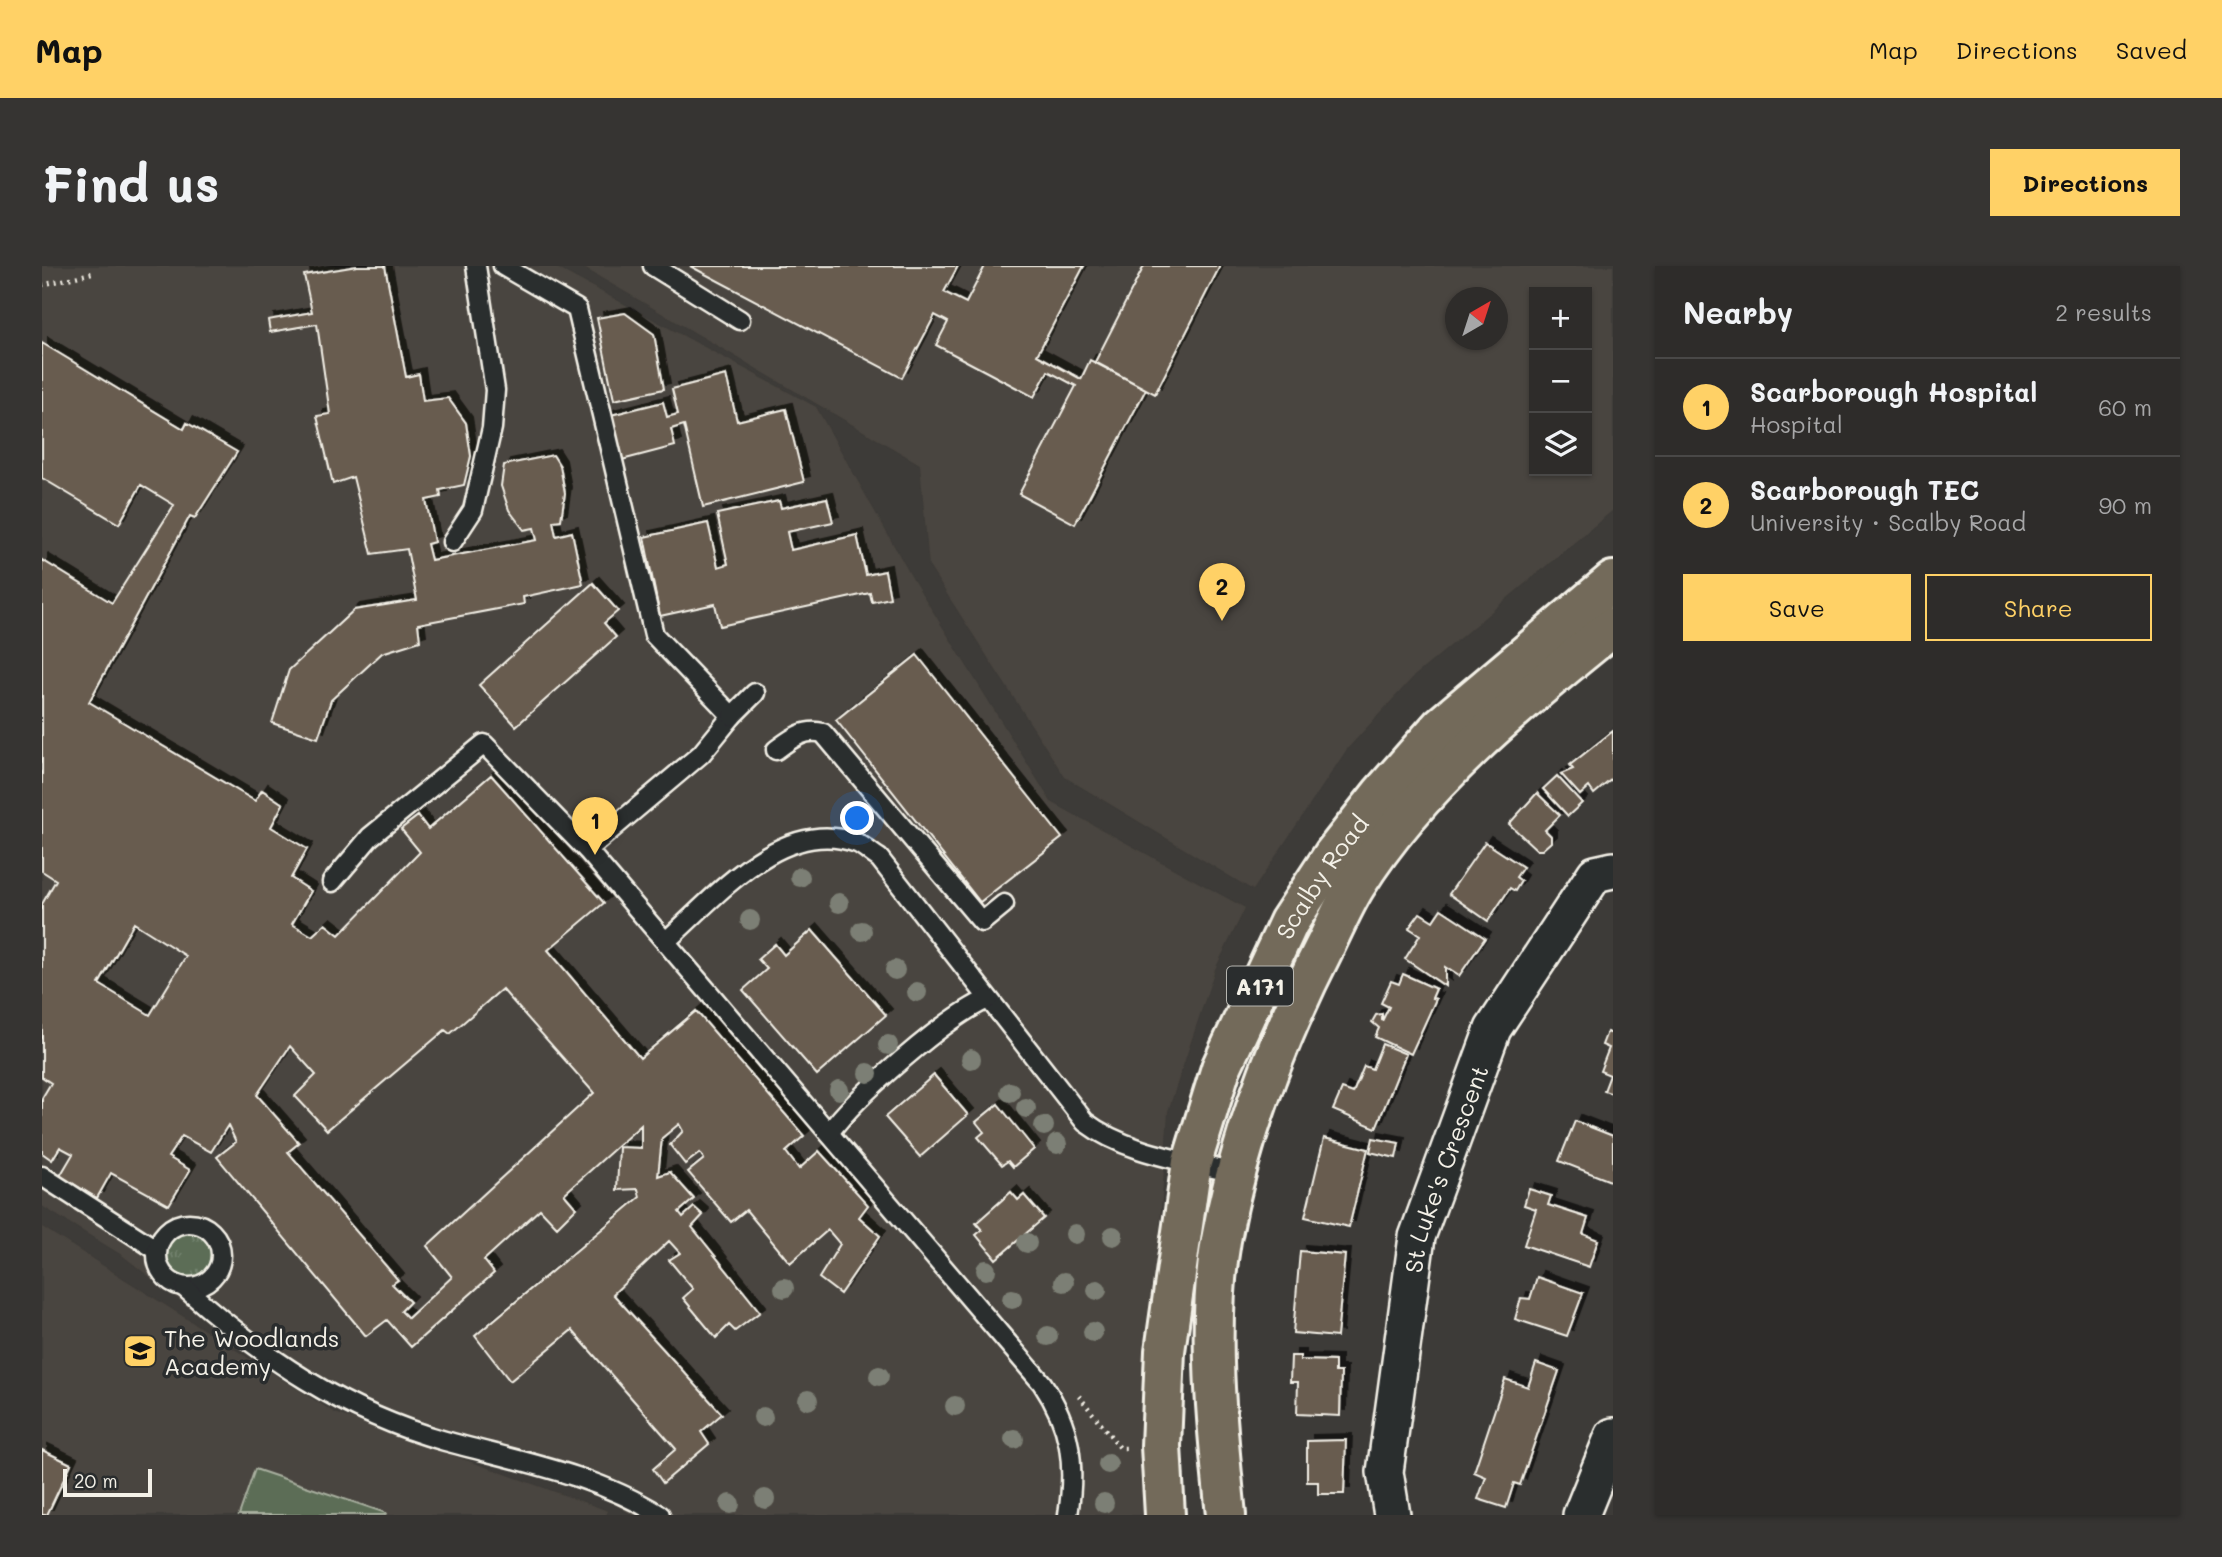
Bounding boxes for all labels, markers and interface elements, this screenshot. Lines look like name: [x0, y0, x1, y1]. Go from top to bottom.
text: Map: [35, 28, 103, 71]
text: Map: [1869, 34, 1918, 65]
text: Directions: [1956, 34, 2078, 65]
text: Saved: [2116, 34, 2187, 65]
button: Directions: [1990, 149, 2180, 216]
text: Find us: [42, 151, 220, 214]
north arrow: [1445, 287, 1508, 350]
map controls: [1529, 287, 1592, 476]
button: +: [1529, 287, 1592, 350]
text: Nearby: [1683, 292, 1793, 332]
text: 2 results: [2055, 297, 2152, 327]
button: −: [1529, 350, 1592, 413]
text: Scarborough Hospital: [1750, 375, 2037, 409]
text: 1: [1701, 392, 1711, 422]
text: 60 m: [2098, 392, 2152, 422]
text: Hospital: [1750, 409, 1843, 439]
button: layers: [1529, 413, 1592, 476]
text: Scarborough TEC: [1750, 473, 1979, 507]
text: 2: [1700, 490, 1712, 520]
text: 90 m: [2099, 490, 2152, 520]
text: University · Scalby Road: [1750, 507, 2026, 537]
pin: 2: [1199, 563, 1245, 621]
button: Save: [1683, 574, 1911, 641]
button: Share: [1925, 574, 2152, 641]
pin: 1: [572, 797, 618, 855]
your location: [840, 801, 874, 835]
street label: Scalby Road: [1268, 808, 1374, 944]
road number: A171: [1227, 966, 1293, 1006]
street label: St Luke's Crescent: [1397, 1060, 1494, 1275]
place label: The Woodlands Academy: [164, 1322, 339, 1381]
school or university icon: The Woodlands Academy: [121, 1332, 159, 1370]
scale bar: [63, 1466, 152, 1498]
text: 20 m: [74, 1468, 118, 1493]

